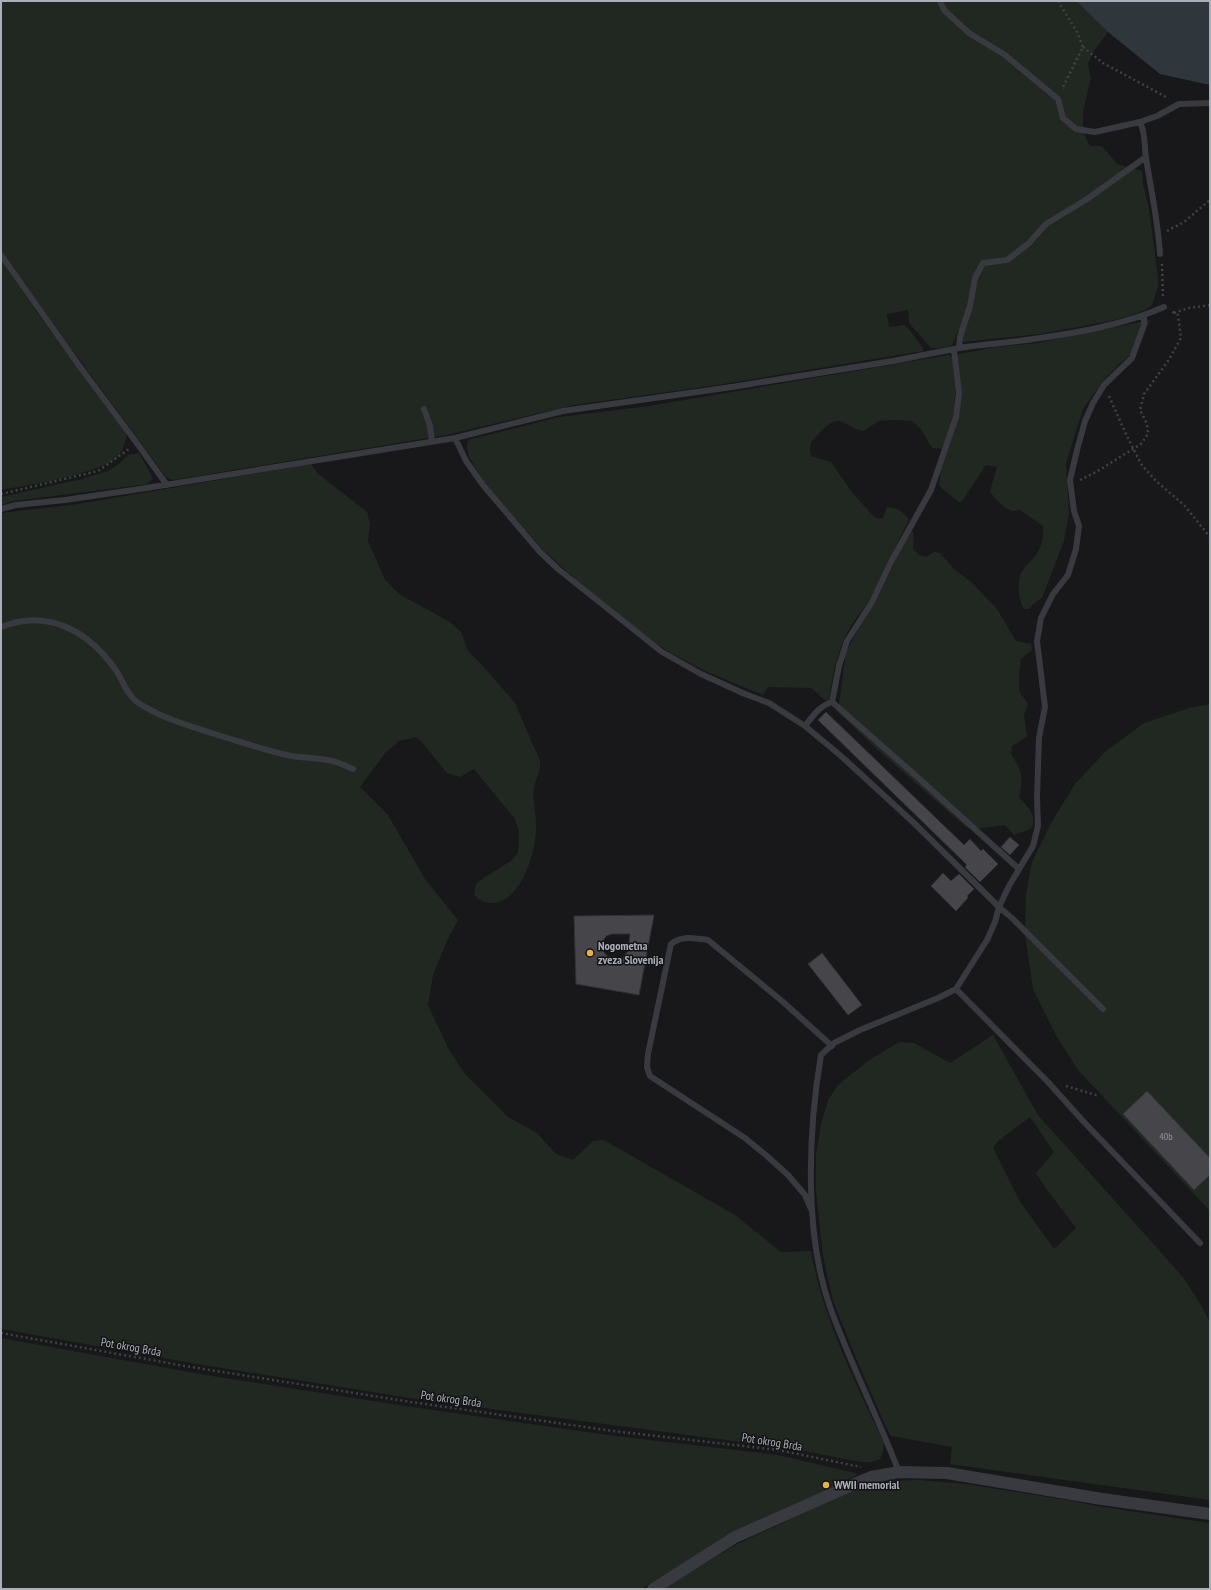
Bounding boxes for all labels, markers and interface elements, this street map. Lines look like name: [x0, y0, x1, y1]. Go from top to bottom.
place label: Nogometna zveza Slovenija: [598, 938, 663, 967]
marker: Nogometna zveza Slovenija: [585, 948, 595, 958]
house number: 40b: [1159, 1130, 1173, 1143]
street label: Pot okrog Brda: [100, 1334, 163, 1359]
street label: Pot okrog Brda: [420, 1387, 483, 1410]
street label: Pot okrog Brda: [741, 1429, 804, 1454]
place label: WWII memorial: [833, 1477, 900, 1492]
marker: WWII memorial: [821, 1480, 831, 1490]

